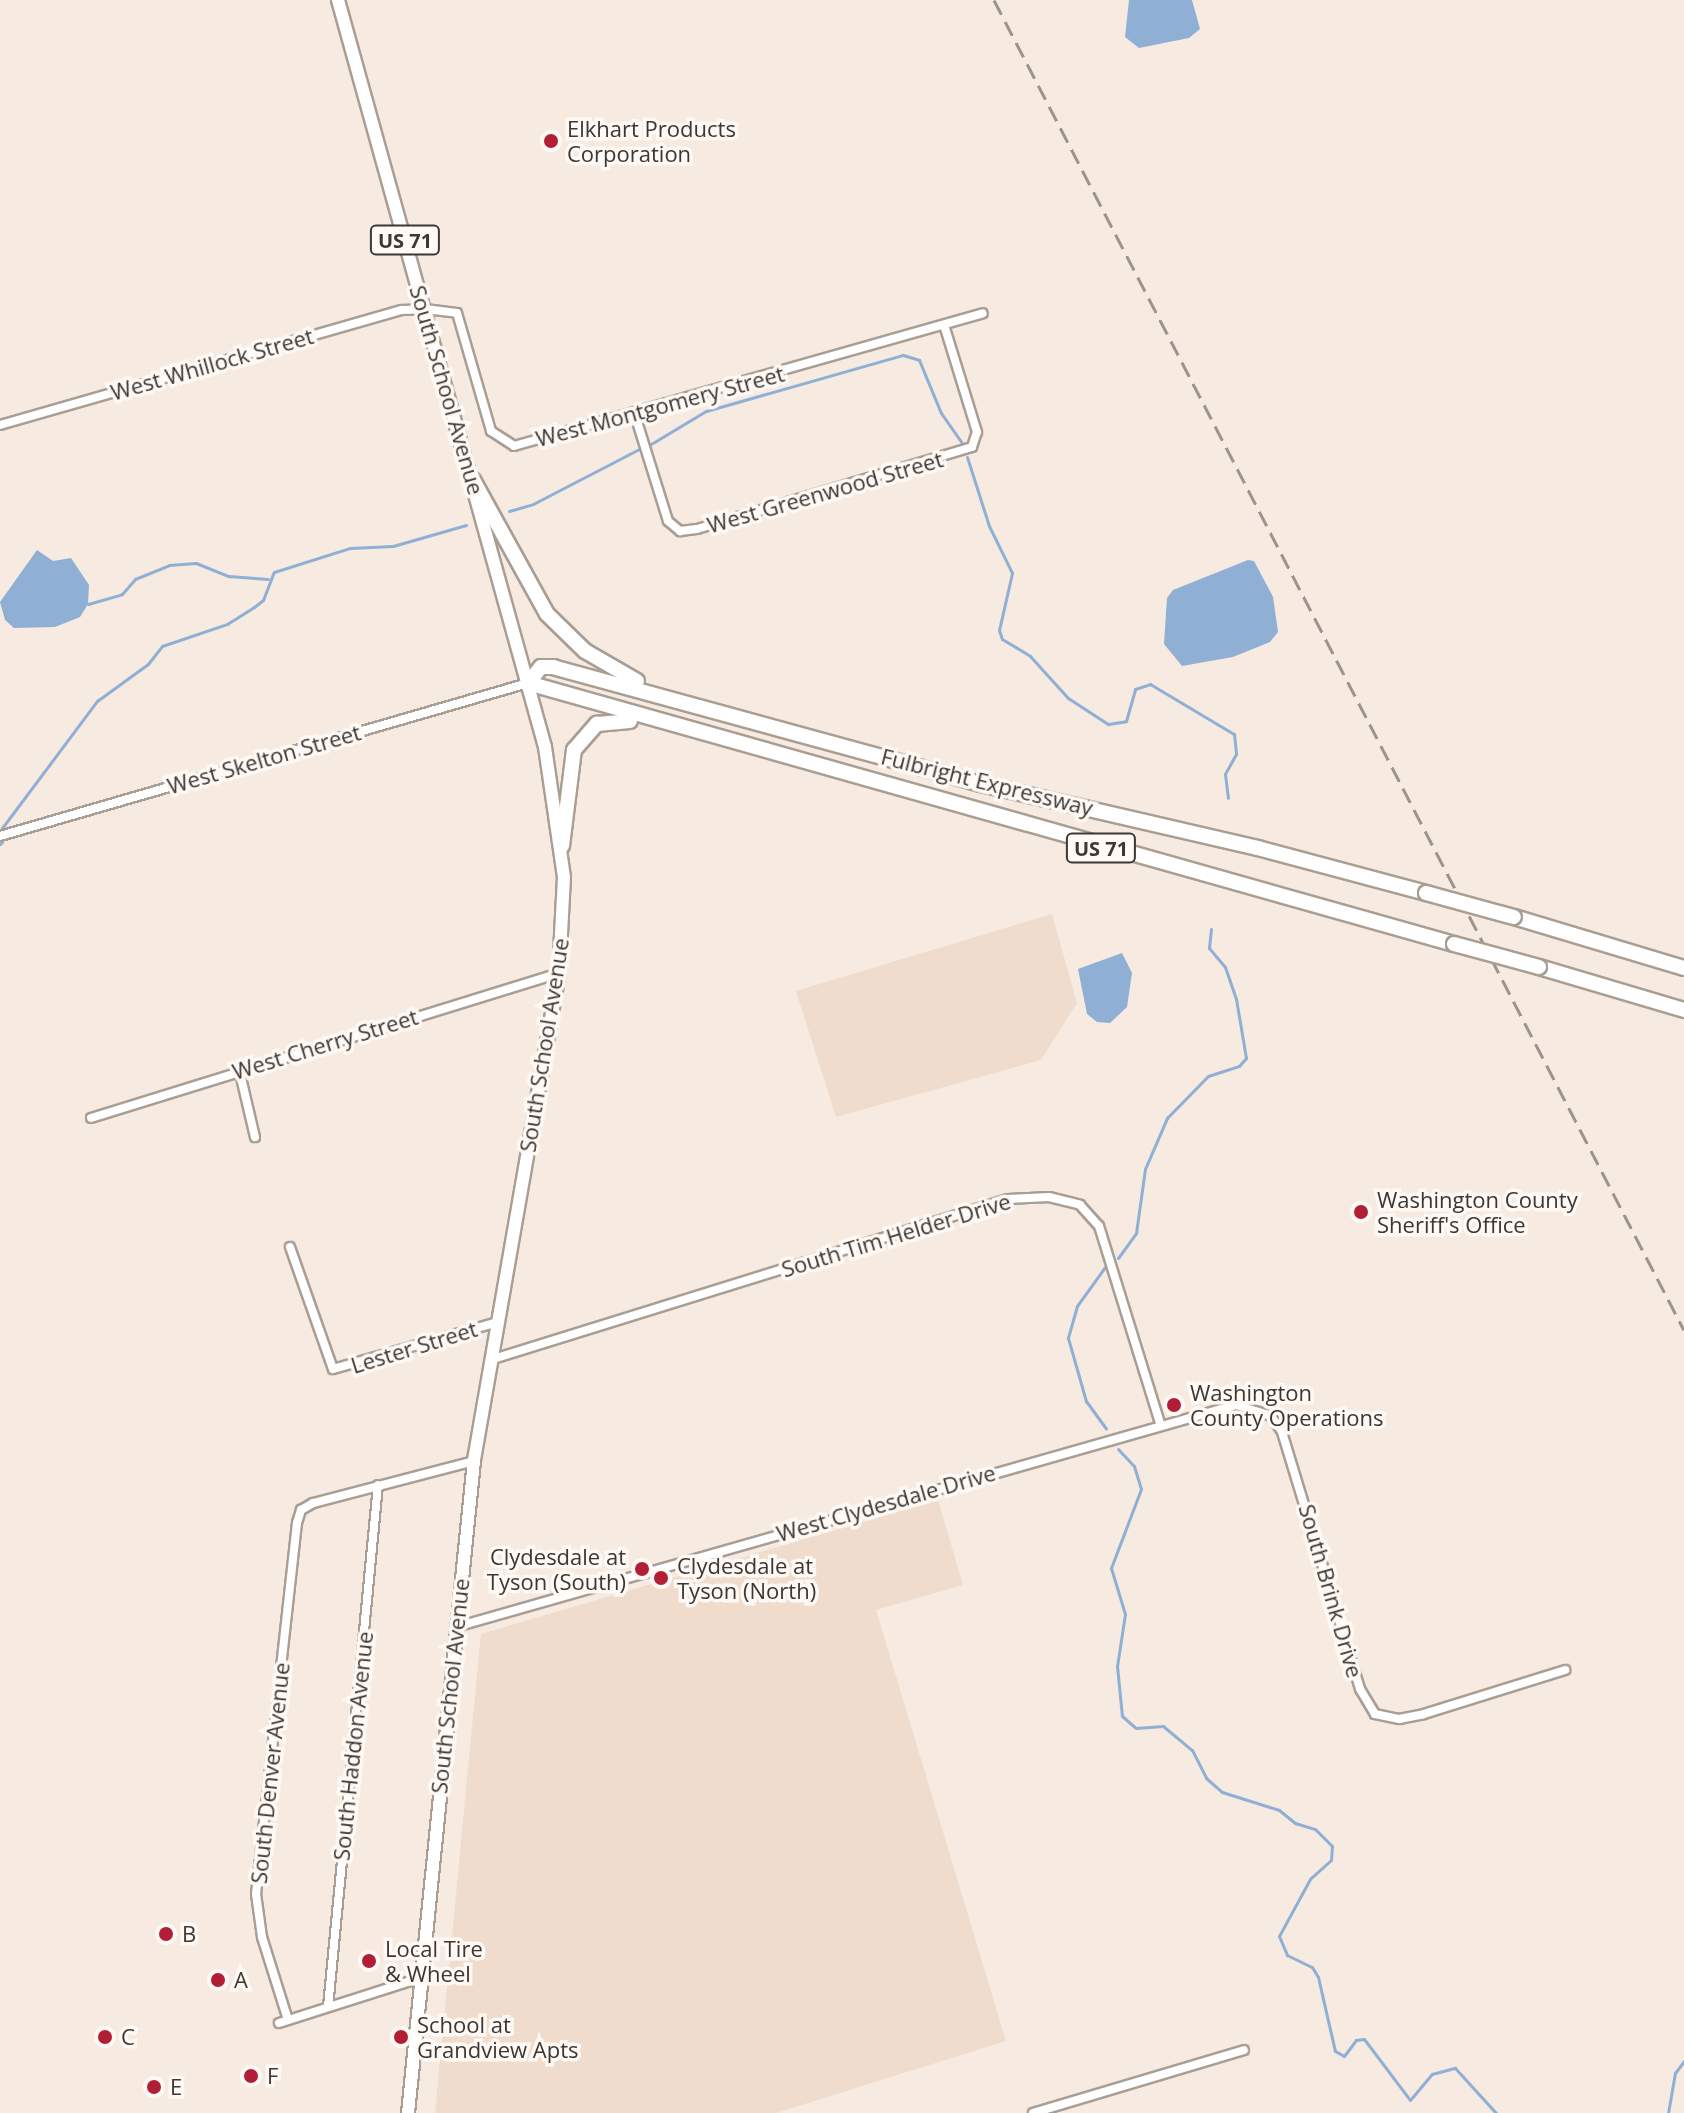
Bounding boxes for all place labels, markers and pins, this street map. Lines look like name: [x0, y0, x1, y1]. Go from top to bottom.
place label: Elkhart Products Corporation: [567, 115, 736, 166]
marker: Elkhart Products Corporation: [542, 132, 560, 150]
place label: Washington County Sheriff's Office: [1377, 1186, 1578, 1238]
marker: Washington County Sheriff's Office: [1352, 1203, 1370, 1221]
place label: Washington County Operations: [1190, 1379, 1383, 1430]
marker: Washington County Operations: [1165, 1396, 1183, 1414]
place label: Clydesdale at Tyson (South): [487, 1543, 626, 1594]
place label: Clydesdale at Tyson (North): [677, 1552, 816, 1604]
marker: Clydesdale at Tyson (South): [633, 1560, 651, 1578]
marker: Clydesdale at Tyson (North): [652, 1569, 670, 1587]
place label: B: [182, 1921, 196, 1947]
marker: B: [157, 1925, 175, 1943]
place label: Local Tire & Wheel: [385, 1935, 483, 1986]
marker: Local Tire & Wheel: [360, 1952, 378, 1970]
place label: A: [234, 1967, 248, 1993]
marker: A: [209, 1971, 227, 1989]
place label: School at Grandview Apts: [417, 2011, 579, 2062]
place label: C: [121, 2024, 135, 2050]
marker: C: [96, 2028, 114, 2046]
marker: School at Grandview Apts: [392, 2028, 410, 2046]
place label: F: [267, 2063, 278, 2089]
marker: F: [242, 2067, 260, 2085]
place label: E: [170, 2074, 182, 2100]
marker: E: [145, 2078, 163, 2096]

